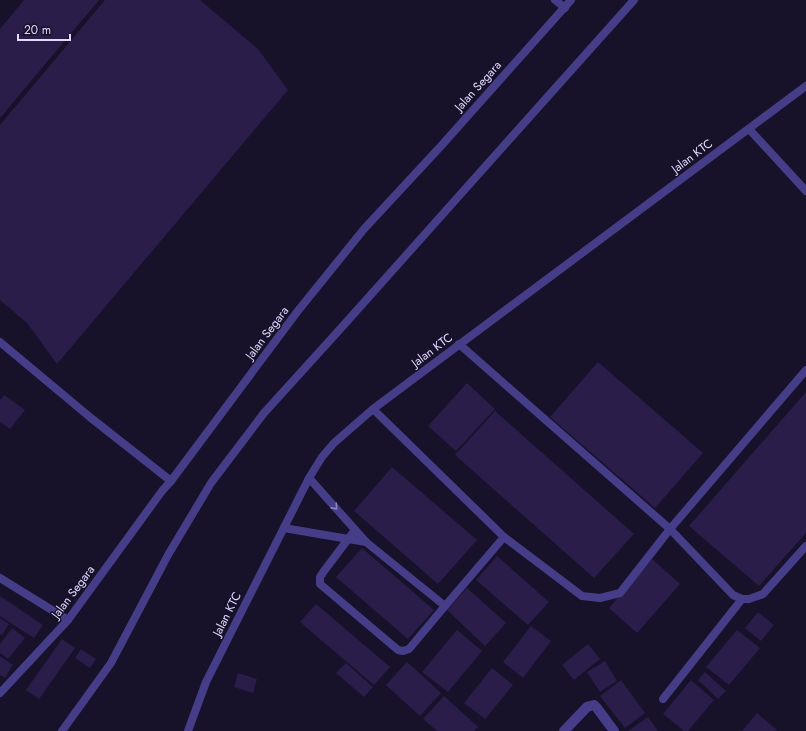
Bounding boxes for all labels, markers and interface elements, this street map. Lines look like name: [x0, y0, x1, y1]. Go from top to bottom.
scale bar: [18, 16, 70, 42]
text: 20 m: [24, 21, 51, 39]
street label: Jalan Segara: [449, 57, 506, 117]
street label: Jalan KTC: [666, 135, 716, 179]
street label: Jalan Segara: [240, 303, 293, 365]
street label: Jalan KTC: [406, 329, 456, 373]
one-way arrow: [330, 503, 337, 510]
street label: Jalan Segara: [46, 562, 99, 624]
street label: Jalan KTC: [207, 589, 246, 641]

